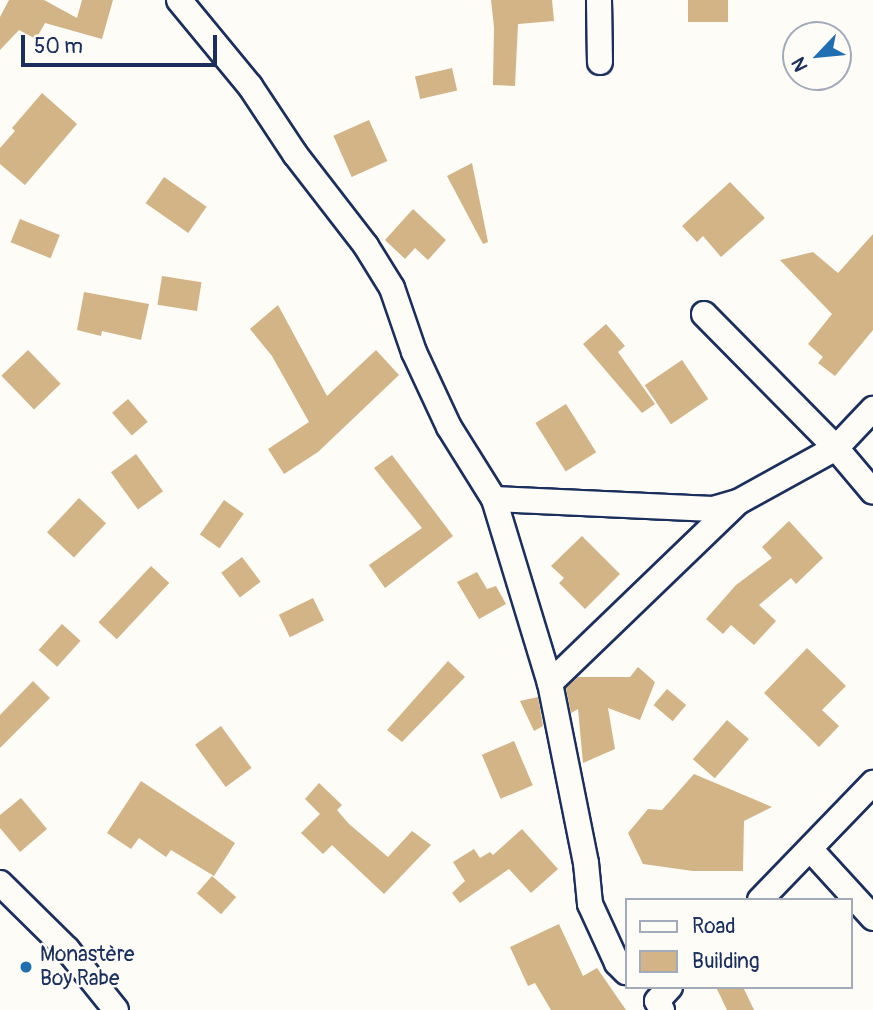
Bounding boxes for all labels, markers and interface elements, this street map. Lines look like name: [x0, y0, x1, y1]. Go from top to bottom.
scale bar: [24, 21, 220, 65]
north arrow: [782, 21, 852, 91]
text: 50 m: [34, 33, 83, 60]
text: N: [786, 53, 814, 75]
legend: [624, 898, 852, 989]
text: Road: [692, 913, 736, 940]
place label: Monastère Boy Rabe: [40, 942, 134, 992]
text: Building: [692, 948, 759, 975]
marker: Monastère Boy Rabe: [18, 959, 34, 975]

